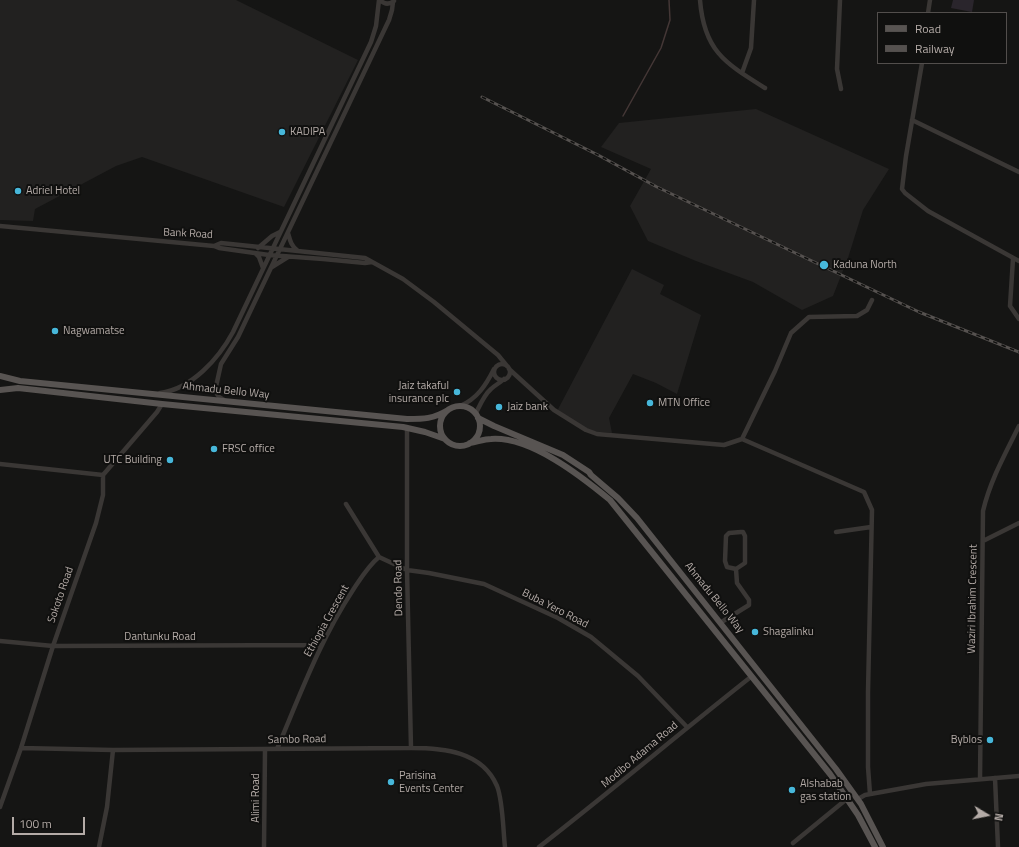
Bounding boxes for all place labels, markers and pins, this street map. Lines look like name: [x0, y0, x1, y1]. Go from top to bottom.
place label: KADIPA: [290, 125, 325, 139]
marker: KADIPA: [277, 127, 287, 137]
place label: Adriel Hotel: [26, 184, 80, 198]
marker: Adriel Hotel: [13, 186, 23, 196]
place label: Kaduna North: [833, 258, 897, 272]
marker: Kaduna North: [818, 259, 830, 271]
place label: Nagwamatse: [63, 324, 125, 338]
marker: Nagwamatse: [50, 326, 60, 336]
place label: Jaiz takaful insurance plc: [389, 379, 449, 405]
marker: Jaiz takaful insurance plc: [452, 387, 462, 397]
place label: MTN Office: [658, 396, 710, 410]
marker: MTN Office: [645, 398, 655, 408]
place label: Jaiz bank: [507, 400, 548, 414]
marker: Jaiz bank: [494, 402, 504, 412]
place label: FRSC office: [222, 442, 275, 456]
marker: FRSC office: [209, 444, 219, 454]
place label: UTC Building: [104, 453, 162, 467]
marker: UTC Building: [165, 455, 175, 465]
place label: Shagalinku: [763, 625, 814, 639]
marker: Shagalinku: [750, 627, 760, 637]
place label: Byblos: [951, 733, 982, 747]
marker: Byblos: [985, 735, 995, 745]
place label: Parisina Events Center: [399, 769, 464, 795]
marker: Parisina Events Center: [386, 777, 396, 787]
place label: Alshabab gas station: [800, 777, 851, 803]
marker: Alshabab gas station: [787, 785, 797, 795]

